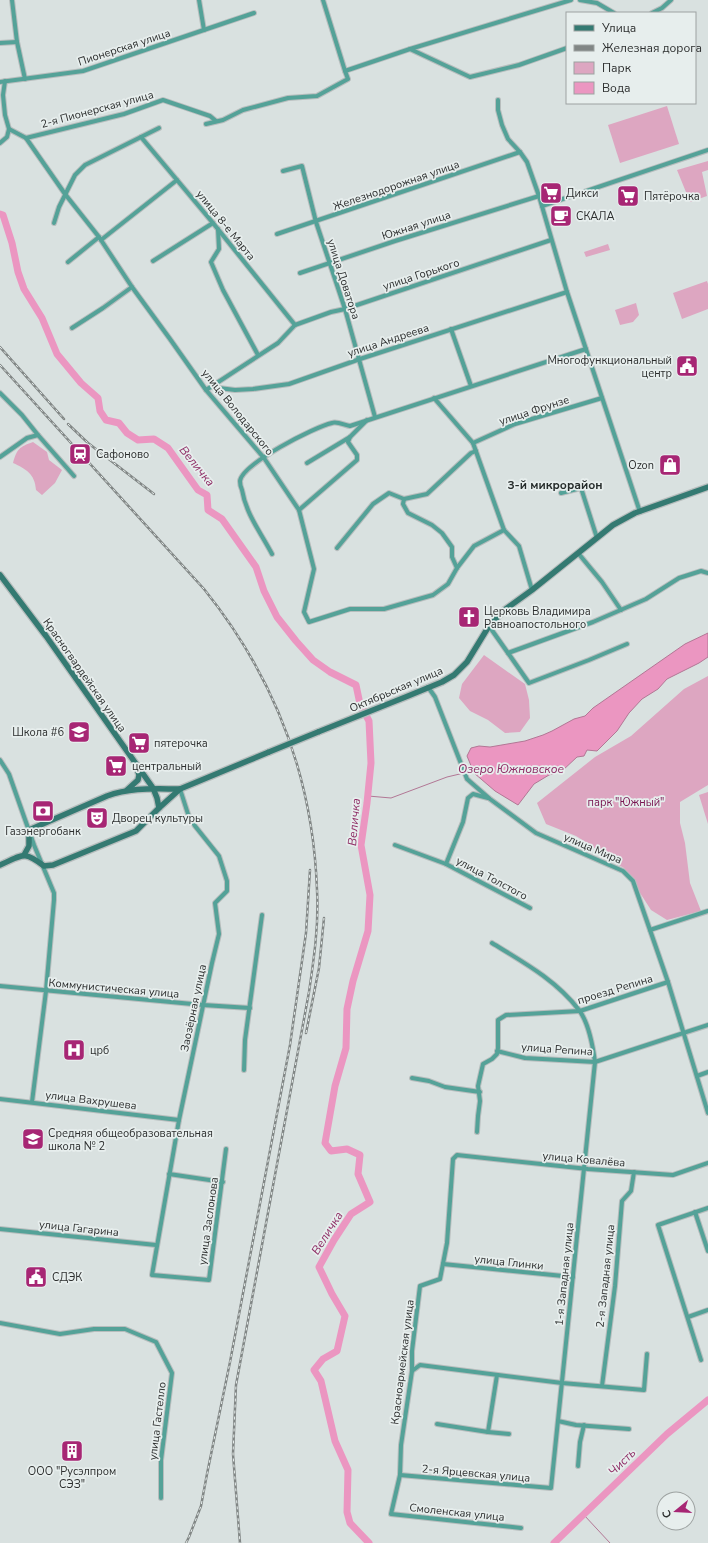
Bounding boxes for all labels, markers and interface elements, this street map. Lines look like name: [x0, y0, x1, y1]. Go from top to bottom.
legend: [566, 12, 696, 104]
text: Улица: [601, 20, 636, 36]
street label: Пионерская улица: [76, 25, 172, 69]
text: Железная дорога: [602, 40, 702, 56]
text: Парк: [602, 60, 632, 76]
text: Вода: [602, 80, 630, 96]
street label: 2-я Пионерская улица: [39, 87, 155, 132]
street label: Железнодорожная улица: [331, 157, 461, 214]
supermarket icon: Дикси: [538, 180, 564, 206]
supermarket icon: Пятёрочка: [615, 183, 641, 209]
place label: Дикси: [566, 186, 598, 201]
street label: улица 8-е Марта: [193, 187, 259, 264]
place label: Пятёрочка: [644, 189, 700, 204]
cafe icon: СКАЛА: [548, 203, 574, 229]
street label: Южная улица: [380, 207, 453, 244]
place label: СКАЛА: [576, 209, 614, 224]
street label: улица Доватора: [323, 237, 364, 321]
street label: улица Горького: [381, 255, 461, 294]
street label: улица Андреева: [345, 320, 431, 361]
place label: Многофункциональный центр: [547, 353, 672, 381]
public building icon: Многофункциональный центр: [674, 353, 700, 379]
street label: улица Володарского: [198, 366, 277, 459]
street label: улица Фрунзе: [497, 392, 571, 429]
station icon: Сафоново: [67, 441, 93, 467]
water label: Величка: [176, 442, 218, 490]
place label: Сафоново: [96, 447, 149, 462]
shop icon: Ozon: [657, 452, 683, 478]
place label: Ozon: [628, 458, 654, 473]
district label: 3-й микрорайон: [507, 477, 603, 493]
church icon: Церковь Владимира Равноапостольного: [456, 604, 482, 630]
place label: Церковь Владимира Равноапостольного: [484, 604, 591, 632]
street label: Красногвардейская улица: [39, 615, 130, 735]
street label: Октябрьская улица: [347, 663, 445, 716]
school or university icon: Школа #6: [66, 719, 92, 745]
place label: Школа #6: [12, 725, 64, 740]
supermarket icon: пятерочка: [126, 730, 152, 756]
place label: пятерочка: [154, 736, 208, 751]
supermarket icon: центральный: [103, 753, 129, 779]
place label: центральный: [132, 759, 201, 774]
water label: Озеро Южновское: [458, 761, 564, 777]
park label: парк "Южный": [588, 795, 664, 810]
water label: Величка: [344, 797, 364, 847]
bank icon: Газэнергобанк: [30, 798, 56, 824]
theatre icon: Дворец культуры: [84, 805, 110, 831]
place label: Дворец культуры: [112, 811, 203, 826]
place label: Газэнергобанк: [5, 824, 81, 839]
street label: улица Мира: [561, 829, 624, 867]
street label: улица Толстого: [453, 853, 530, 904]
street label: Заозёрная улица: [177, 963, 210, 1053]
street label: проезд Репина: [576, 971, 655, 1008]
street label: Коммунистическая улица: [48, 975, 180, 1002]
hospital icon: црб: [61, 1037, 87, 1063]
street label: улица Репина: [521, 1040, 593, 1059]
place label: црб: [90, 1043, 109, 1058]
street label: улица Вахрушева: [45, 1087, 137, 1114]
school or university icon: Средняя общеобразовательная школа № 2: [20, 1126, 46, 1152]
place label: Средняя общеобразовательная школа № 2: [48, 1126, 213, 1154]
street label: улица Ковалёва: [542, 1148, 626, 1171]
street label: улица Заслонова: [195, 1176, 222, 1266]
water label: Величка: [308, 1208, 346, 1258]
street label: улица Гагарина: [38, 1217, 120, 1240]
street label: 1-я Западная улица: [552, 1222, 577, 1326]
street label: 2-я Западная улица: [593, 1224, 618, 1328]
street label: улица Глинки: [474, 1251, 544, 1274]
public building icon: СДЭК: [23, 1264, 49, 1290]
place label: СДЭК: [52, 1270, 82, 1285]
street label: Красноармейская улица: [387, 1299, 418, 1425]
street label: улица Гастелло: [145, 1381, 170, 1461]
building icon: ООО "Русэлпром СЭЗ": [59, 1438, 85, 1464]
water label: Чисть: [605, 1445, 639, 1479]
street label: 2-я Ярцевская улица: [421, 1461, 531, 1486]
place label: ООО "Русэлпром СЭЗ": [28, 1464, 116, 1492]
north arrow: [656, 1491, 696, 1531]
street label: Смоленская улица: [408, 1500, 505, 1525]
text: С: [659, 1508, 675, 1520]

